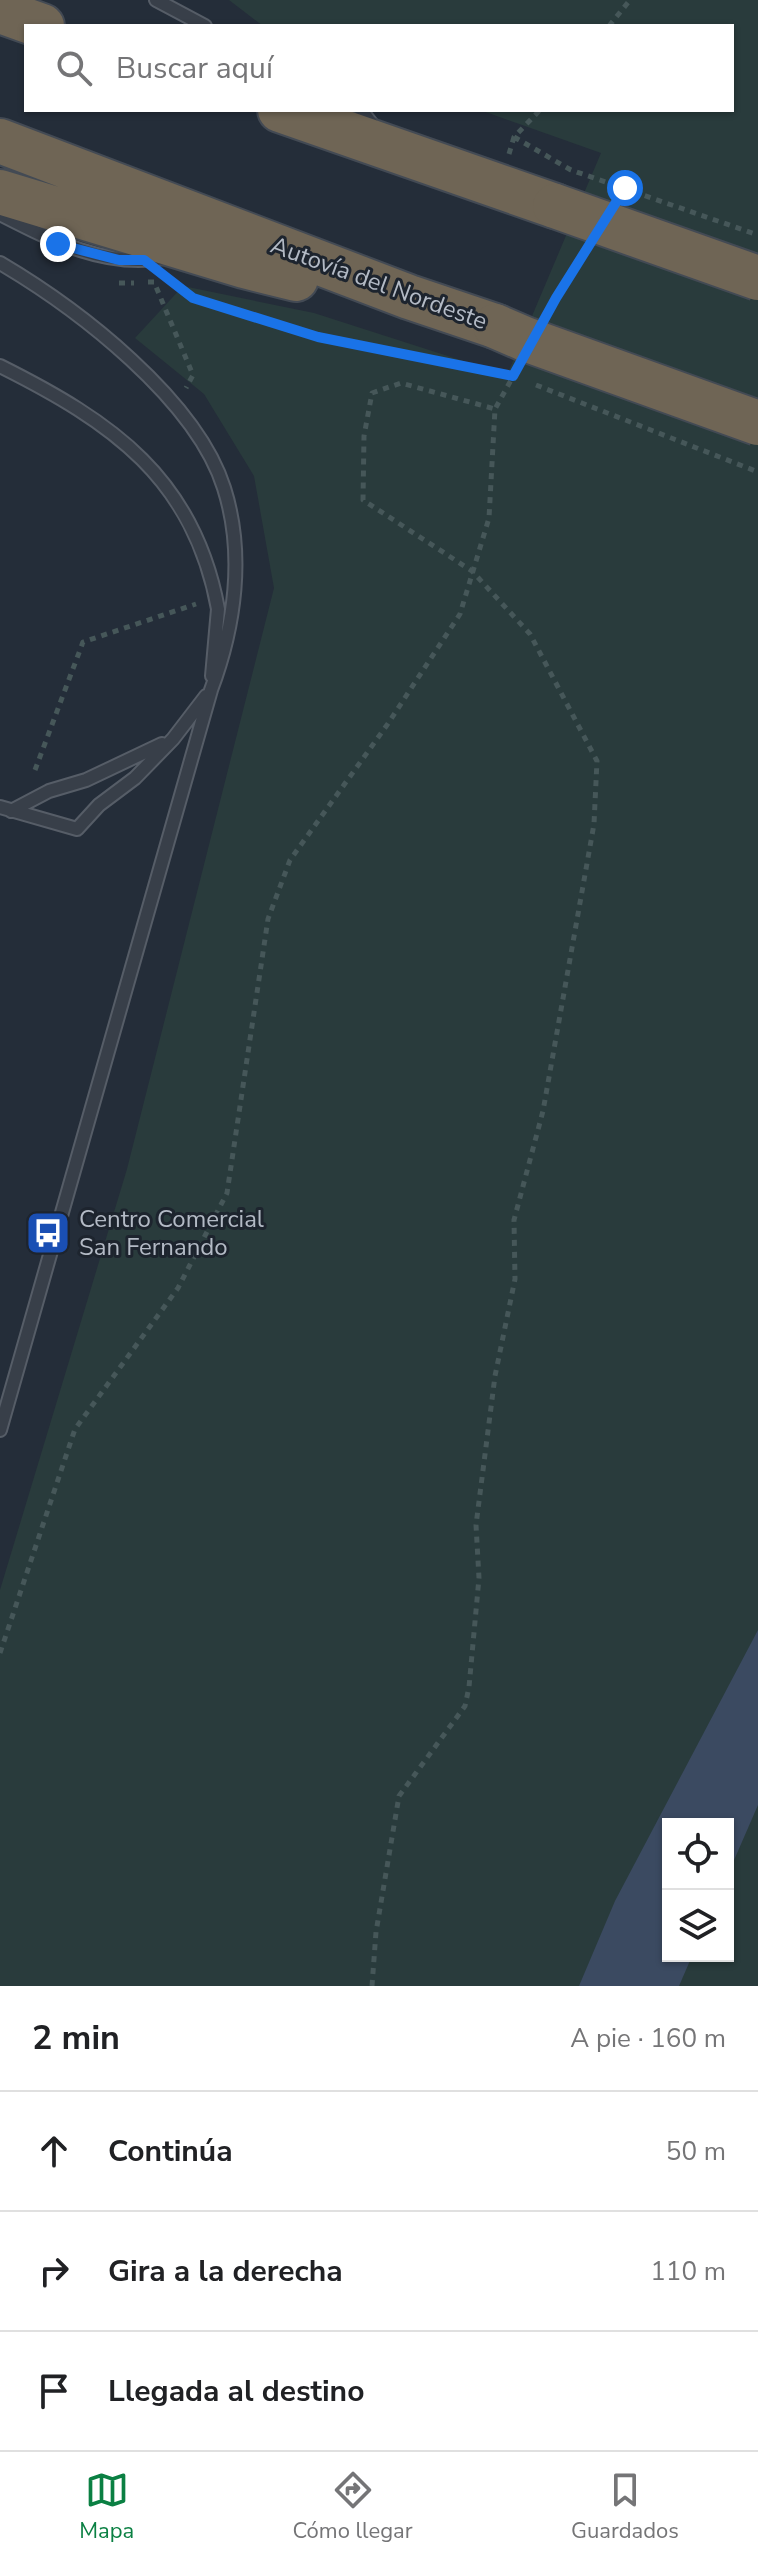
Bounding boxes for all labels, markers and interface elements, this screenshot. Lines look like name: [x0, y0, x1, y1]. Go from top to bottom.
search box: [24, 24, 734, 112]
icon: search: [52, 46, 96, 90]
text: Buscar aquí: [116, 48, 273, 89]
route start: [607, 170, 643, 206]
route end: [40, 226, 76, 262]
street label: Autovía del Nordeste: [266, 229, 492, 337]
place label: Centro Comercial San Fernando: [79, 1203, 264, 1263]
bus stop icon: Centro Comercial San Fernando: [24, 1209, 72, 1257]
map controls: [662, 1818, 734, 1962]
button: locate: [662, 1818, 734, 1890]
button: layers: [662, 1890, 734, 1962]
text: 2 min: [32, 2015, 120, 2061]
text: A pie · 160 m: [570, 2021, 726, 2056]
icon: ahead: [32, 2129, 76, 2173]
text: Continúa: [108, 2131, 233, 2172]
text: 50 m: [666, 2134, 726, 2169]
icon: right: [32, 2249, 76, 2293]
text: Gira a la derecha: [108, 2251, 343, 2292]
text: 110 m: [650, 2254, 726, 2289]
icon: arrive: [32, 2369, 76, 2413]
text: Llegada al destino: [108, 2371, 364, 2412]
tab: Mapa: [79, 2468, 134, 2546]
tab: Cómo llegar: [293, 2468, 413, 2546]
tab: Guardados: [571, 2468, 679, 2546]

